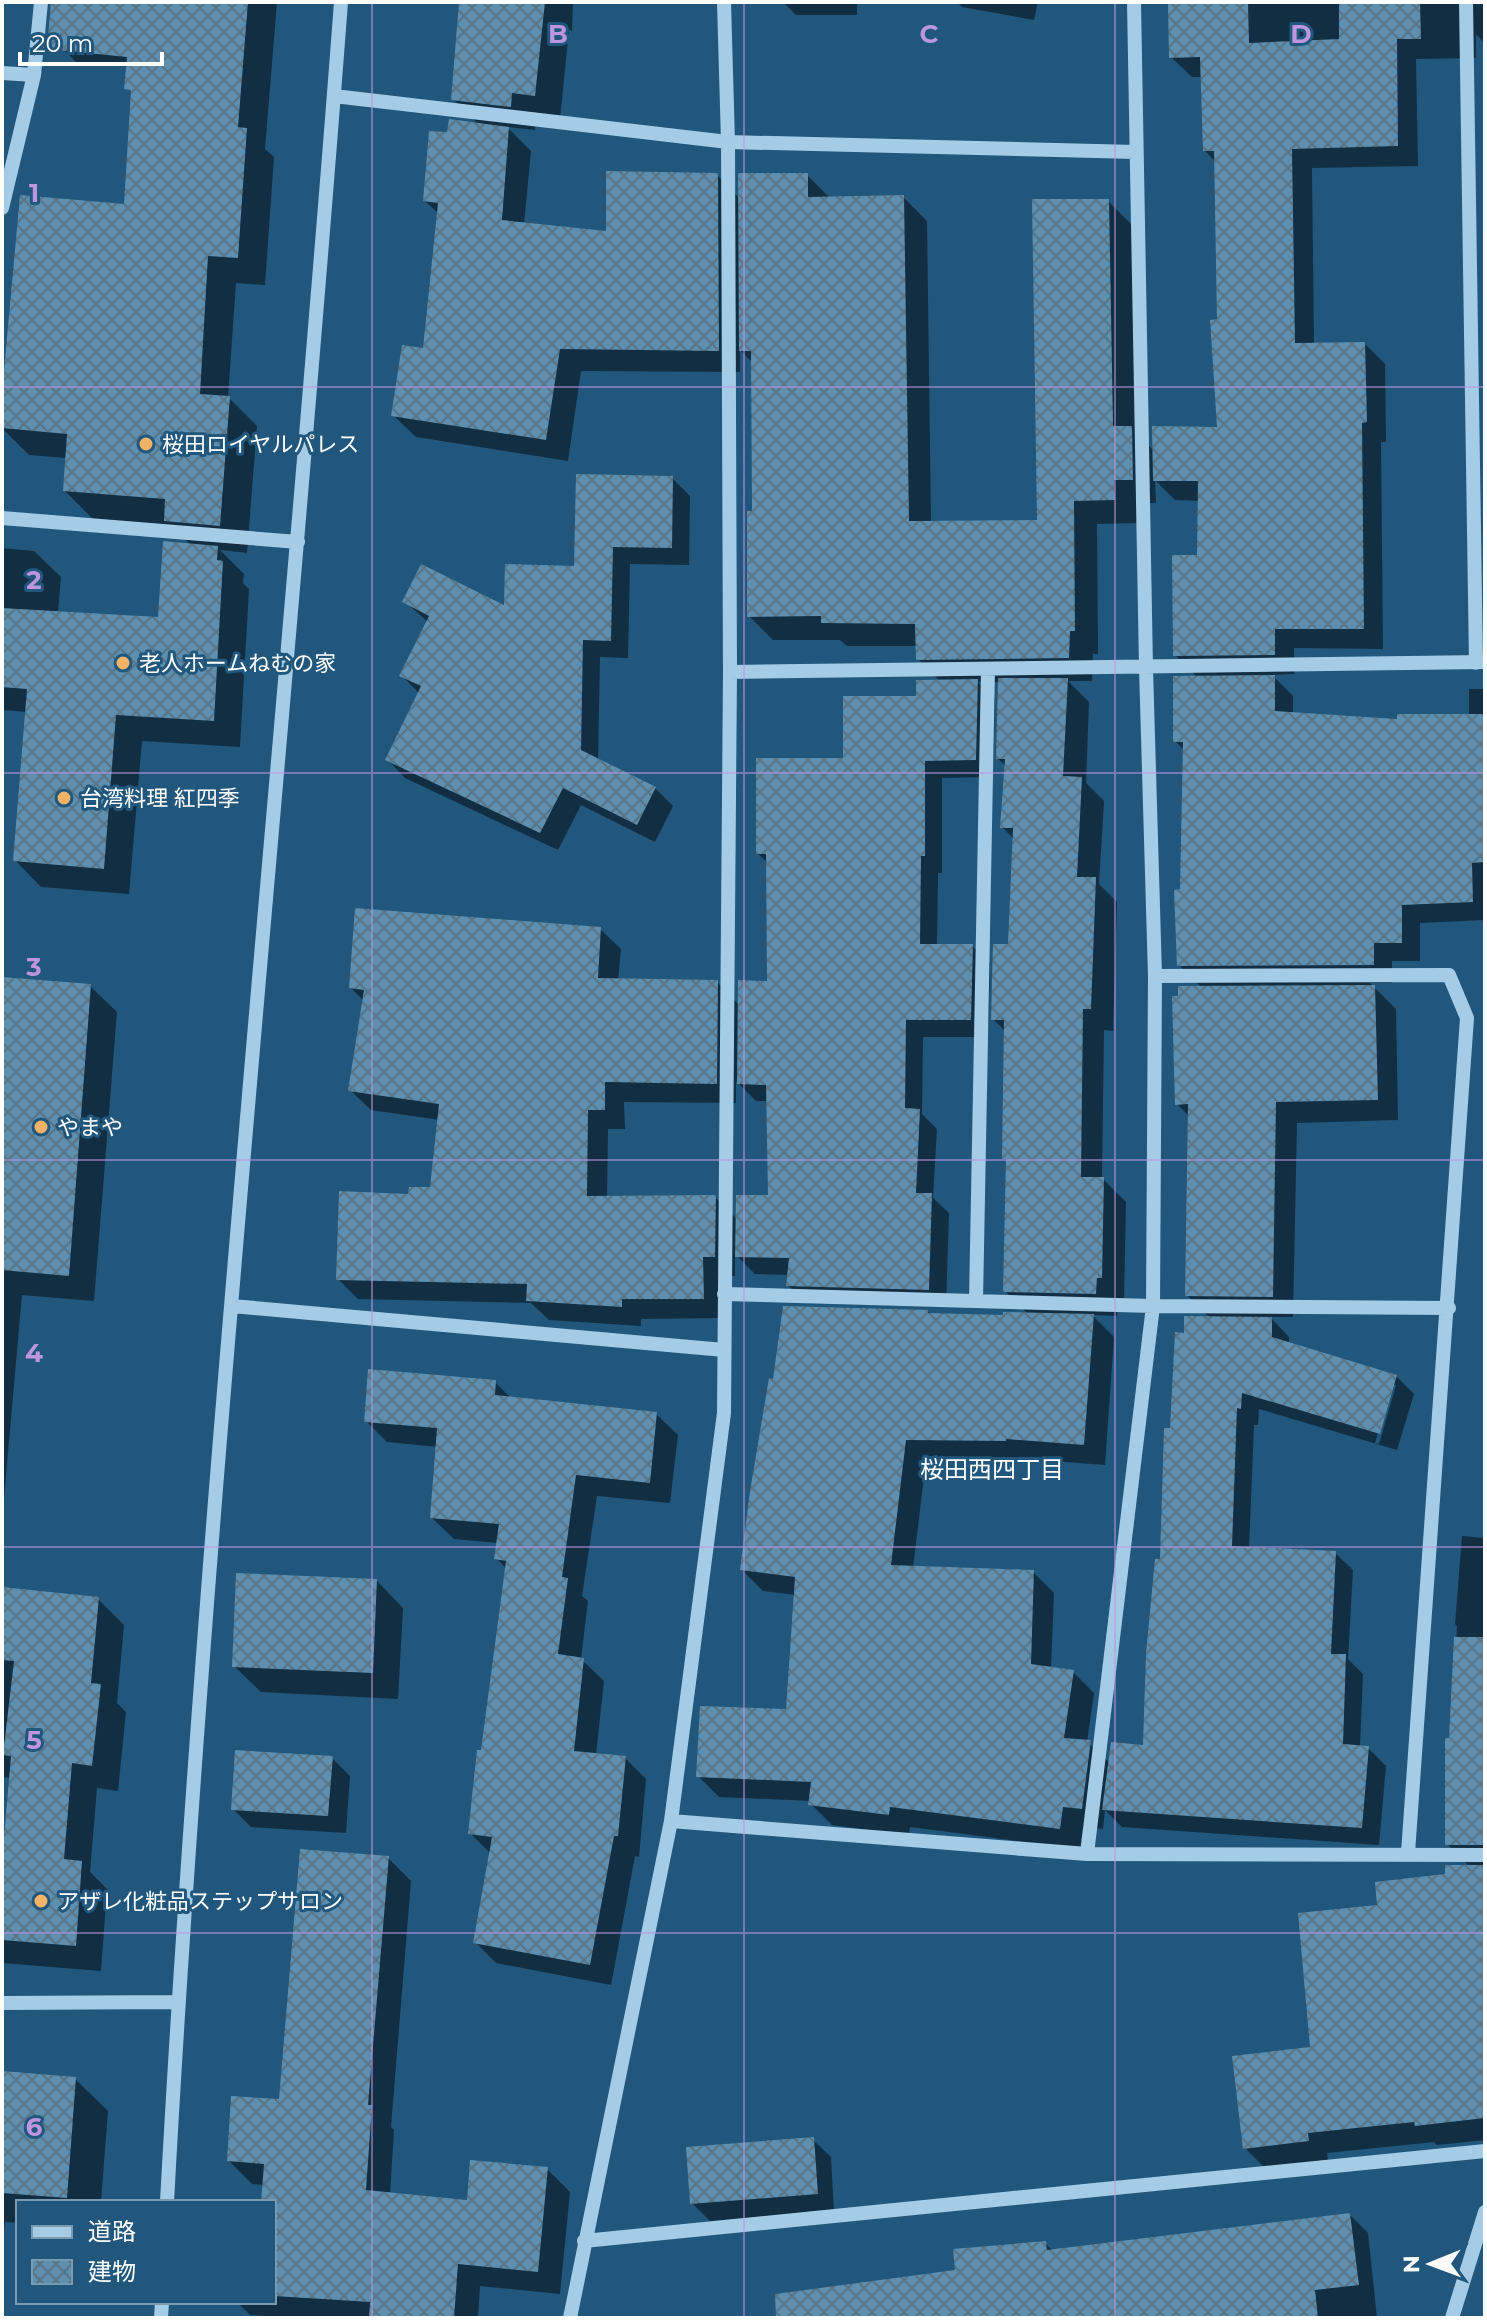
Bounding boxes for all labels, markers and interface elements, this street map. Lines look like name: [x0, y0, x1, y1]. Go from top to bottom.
scale bar: [20, 16, 162, 66]
text: B: [548, 18, 568, 50]
text: C: [920, 18, 939, 50]
text: D: [1290, 18, 1312, 50]
text: 20 m: [32, 29, 93, 58]
text: 1: [29, 177, 39, 209]
place label: 桜田ロイヤルパレス: [162, 431, 359, 458]
marker: 桜田ロイヤルパレス: [137, 435, 155, 453]
text: 2: [26, 564, 42, 596]
place label: 老人ホームねむの家: [139, 650, 336, 677]
marker: 老人ホームねむの家: [114, 654, 132, 672]
place label: 台湾料理 紅四季: [80, 785, 240, 812]
marker: 台湾料理 紅四季: [55, 789, 73, 807]
text: 3: [25, 951, 42, 983]
place label: やまや: [57, 1114, 123, 1141]
marker: やまや: [32, 1118, 50, 1136]
text: 4: [25, 1337, 43, 1369]
district label: 桜田西四丁目: [920, 1455, 1064, 1484]
text: 5: [26, 1724, 42, 1756]
place label: アザレ化粧品ステップサロン: [57, 1888, 343, 1915]
marker: アザレ化粧品ステップサロン: [32, 1892, 50, 1910]
text: 6: [26, 2111, 43, 2143]
legend: [16, 2200, 276, 2304]
text: 道路: [88, 2217, 136, 2246]
north arrow: [1391, 2224, 1471, 2304]
text: N: [1398, 2255, 1425, 2273]
text: 建物: [88, 2257, 136, 2286]

